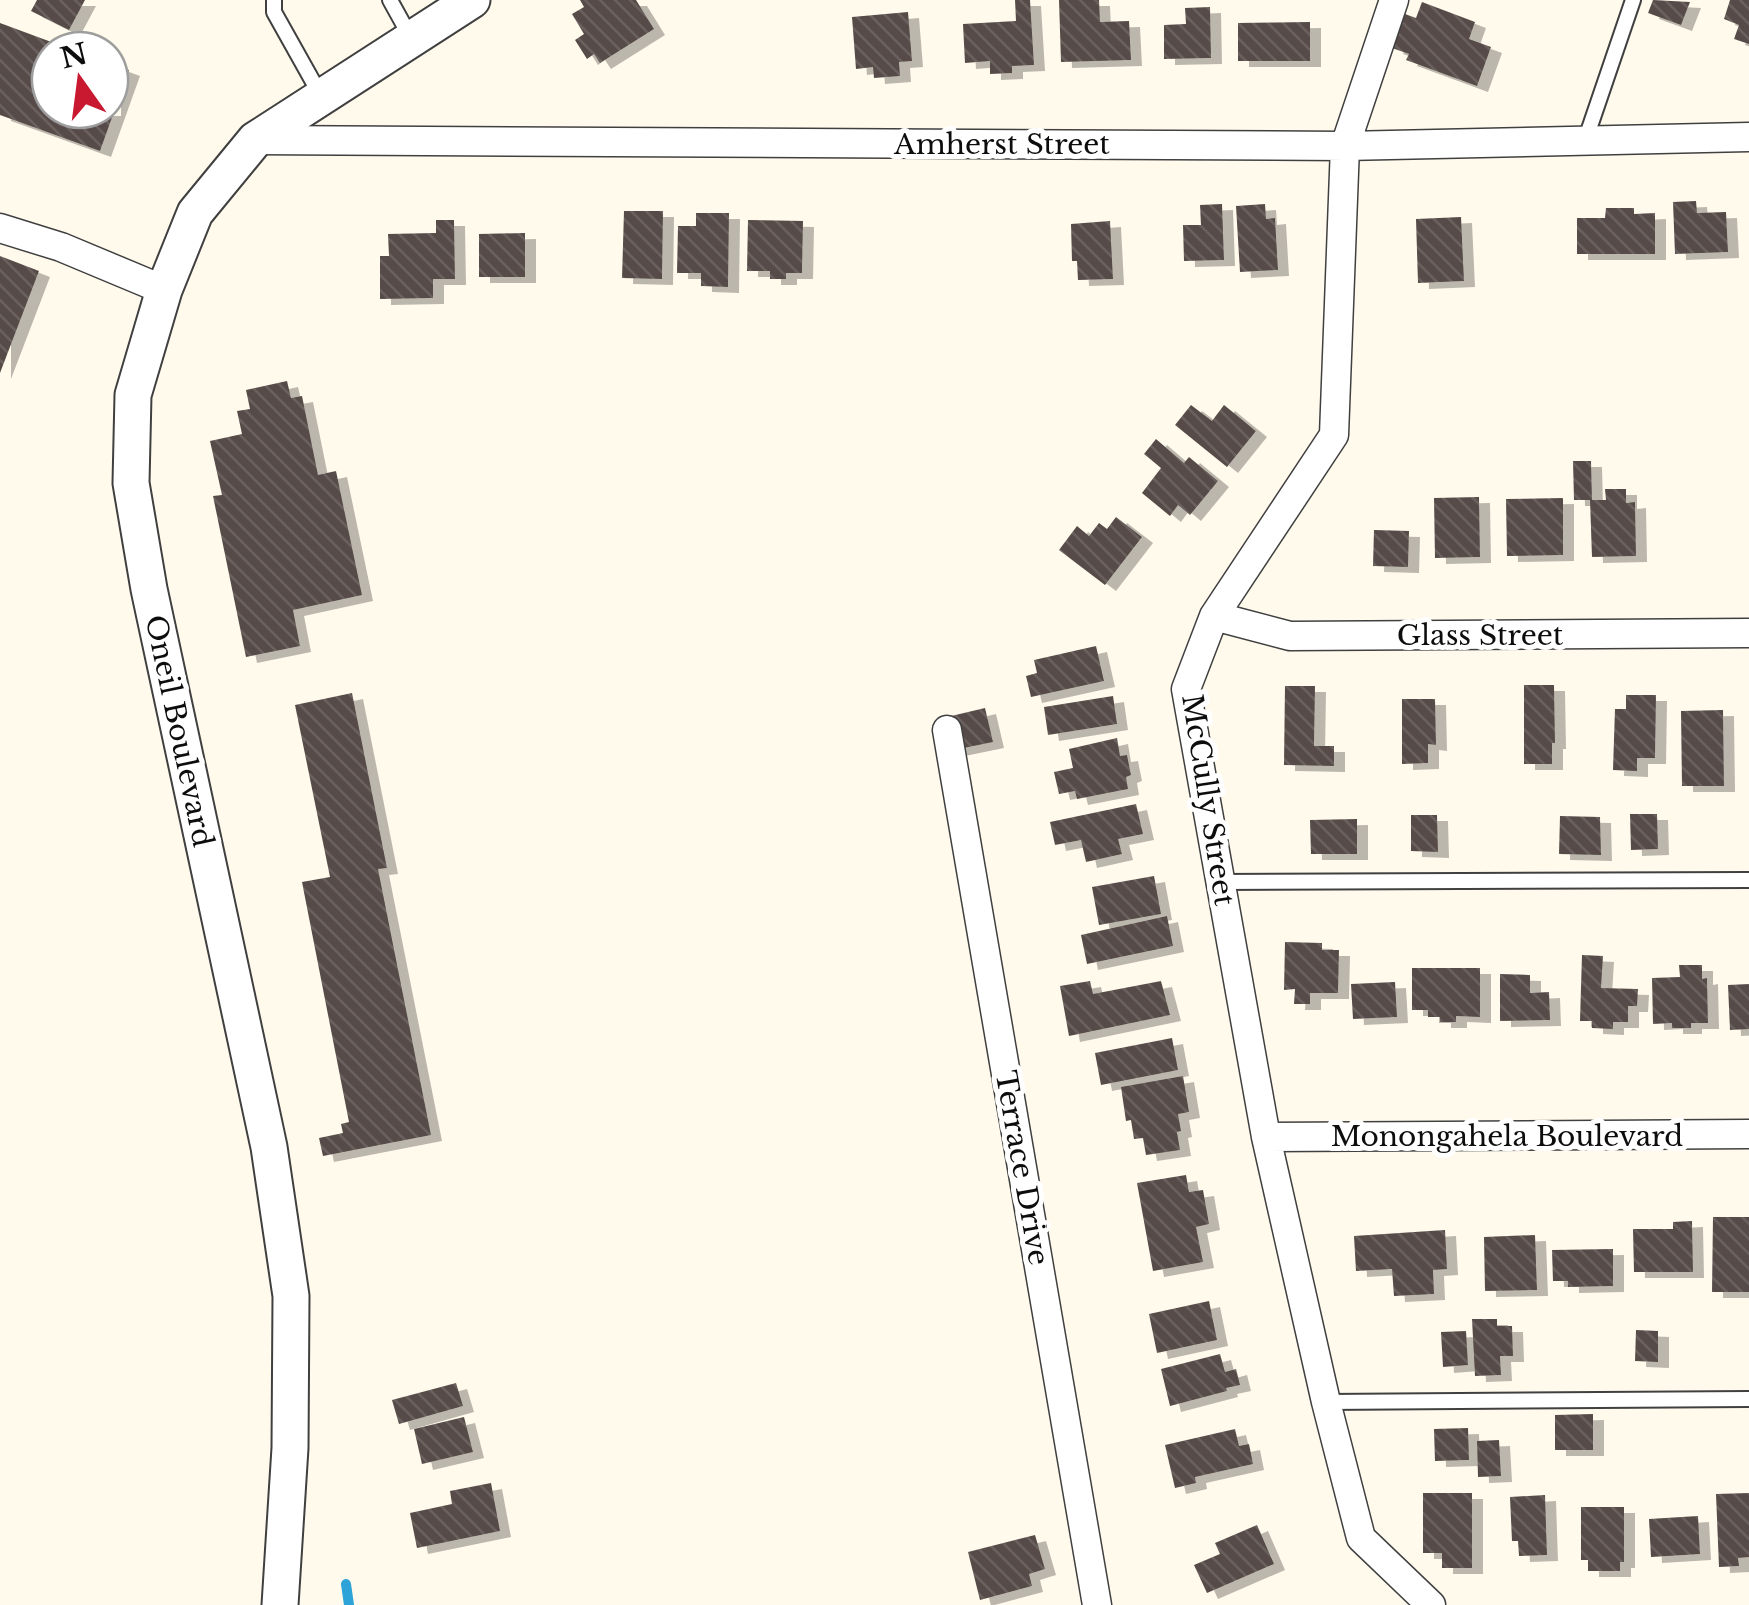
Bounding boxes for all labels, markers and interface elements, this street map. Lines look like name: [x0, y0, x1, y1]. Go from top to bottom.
north arrow: [30, 30, 130, 130]
text: N: [57, 36, 91, 76]
street label: Amherst Street: [893, 127, 1110, 162]
street label: Oneil Boulevard: [137, 612, 221, 850]
street label: Glass Street: [1397, 618, 1564, 653]
street label: McCully Street: [1174, 692, 1242, 909]
street label: Terrace Drive: [988, 1068, 1056, 1268]
street label: Monongahela Boulevard: [1331, 1119, 1683, 1154]

